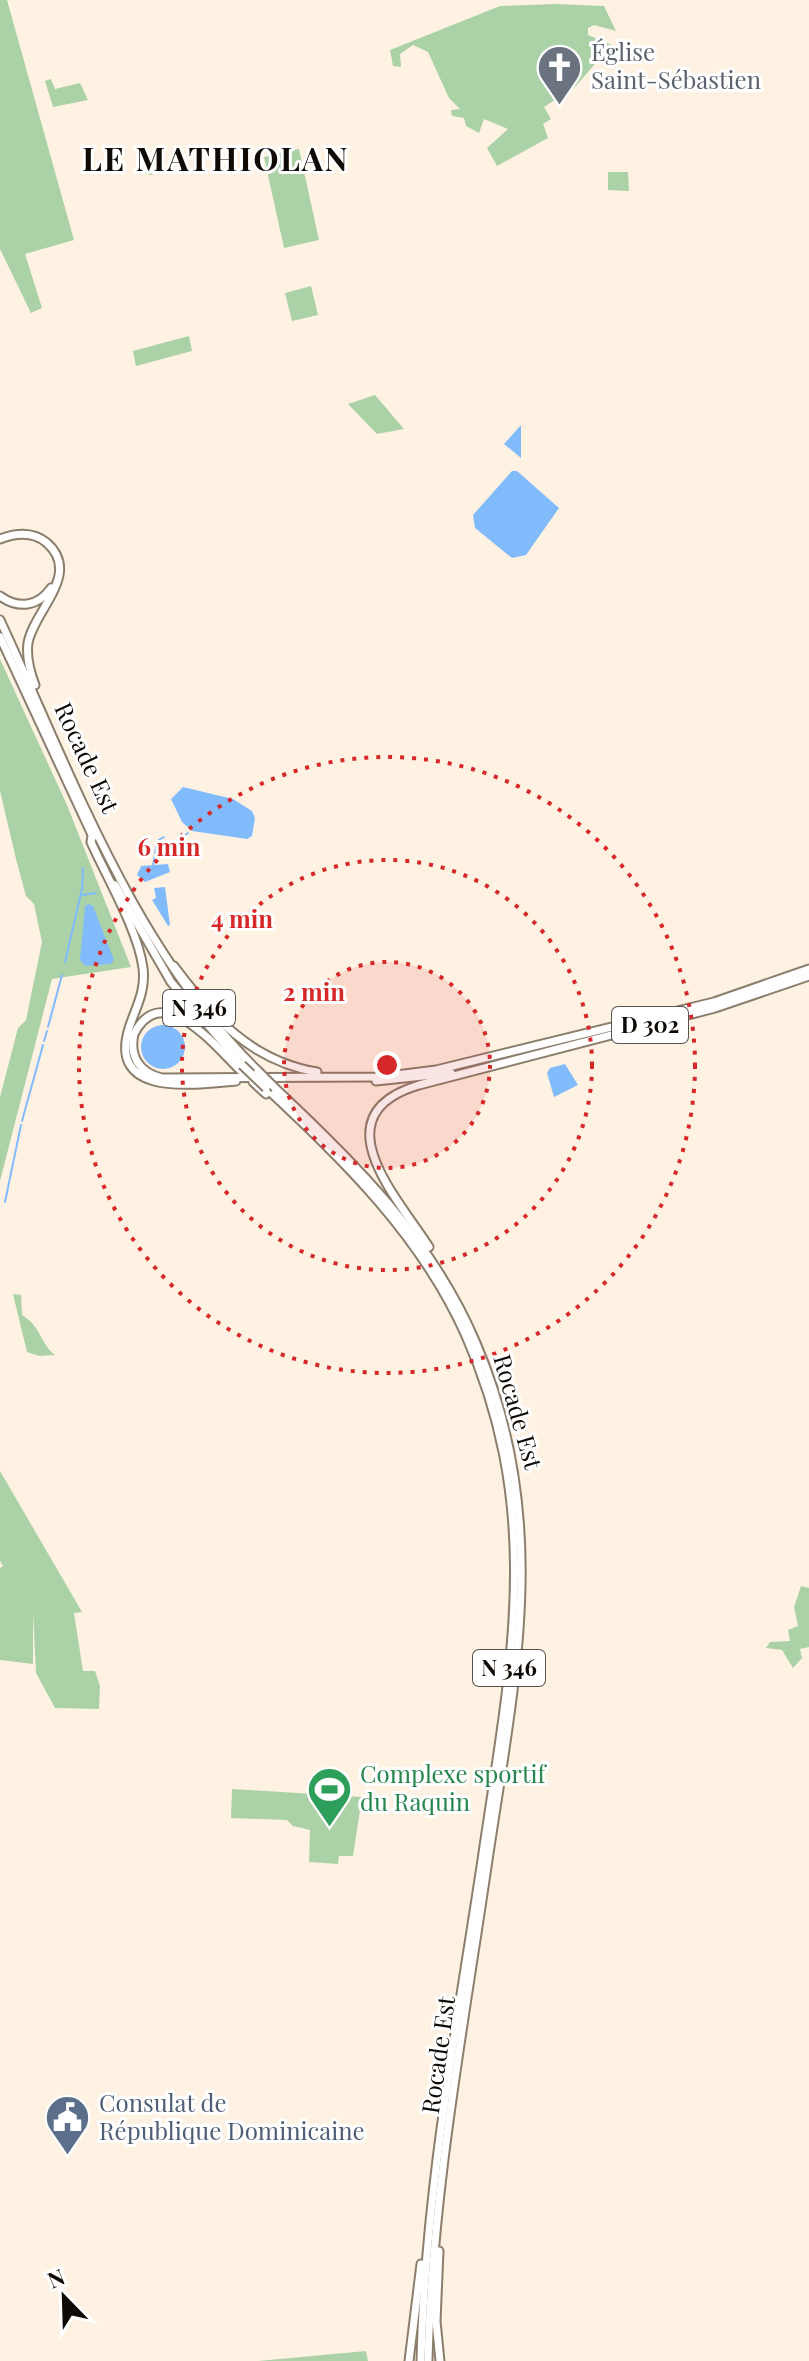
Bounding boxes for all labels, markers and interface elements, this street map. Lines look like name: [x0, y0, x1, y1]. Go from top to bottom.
place label: Église Saint-Sébastien: [591, 35, 761, 95]
church icon: Église Saint-Sébastien: [536, 43, 584, 106]
district label: LE MATHIOLAN: [82, 136, 350, 179]
street label: Rocade Est: [48, 697, 128, 818]
text: 6 min: [137, 830, 201, 862]
text: 4 min: [211, 902, 273, 934]
text: 2 min: [283, 975, 345, 1007]
road number: N 346: [163, 990, 235, 1026]
road number: D 302: [612, 1007, 688, 1043]
centre of rings: [373, 1051, 401, 1079]
street label: Rocade Est: [487, 1350, 551, 1473]
road number: N 346: [473, 1650, 545, 1686]
place label: Complexe sportif du Raquin: [360, 1757, 548, 1817]
sports icon: Complexe sportif du Raquin: [305, 1765, 353, 1828]
street label: Rocade Est: [413, 1993, 461, 2115]
place label: Consulat de République Dominicaine: [99, 2086, 365, 2146]
public building icon: Consulat de République Dominicaine: [44, 2094, 92, 2157]
north arrow: [24, 2257, 104, 2337]
text: N: [43, 2261, 69, 2295]

